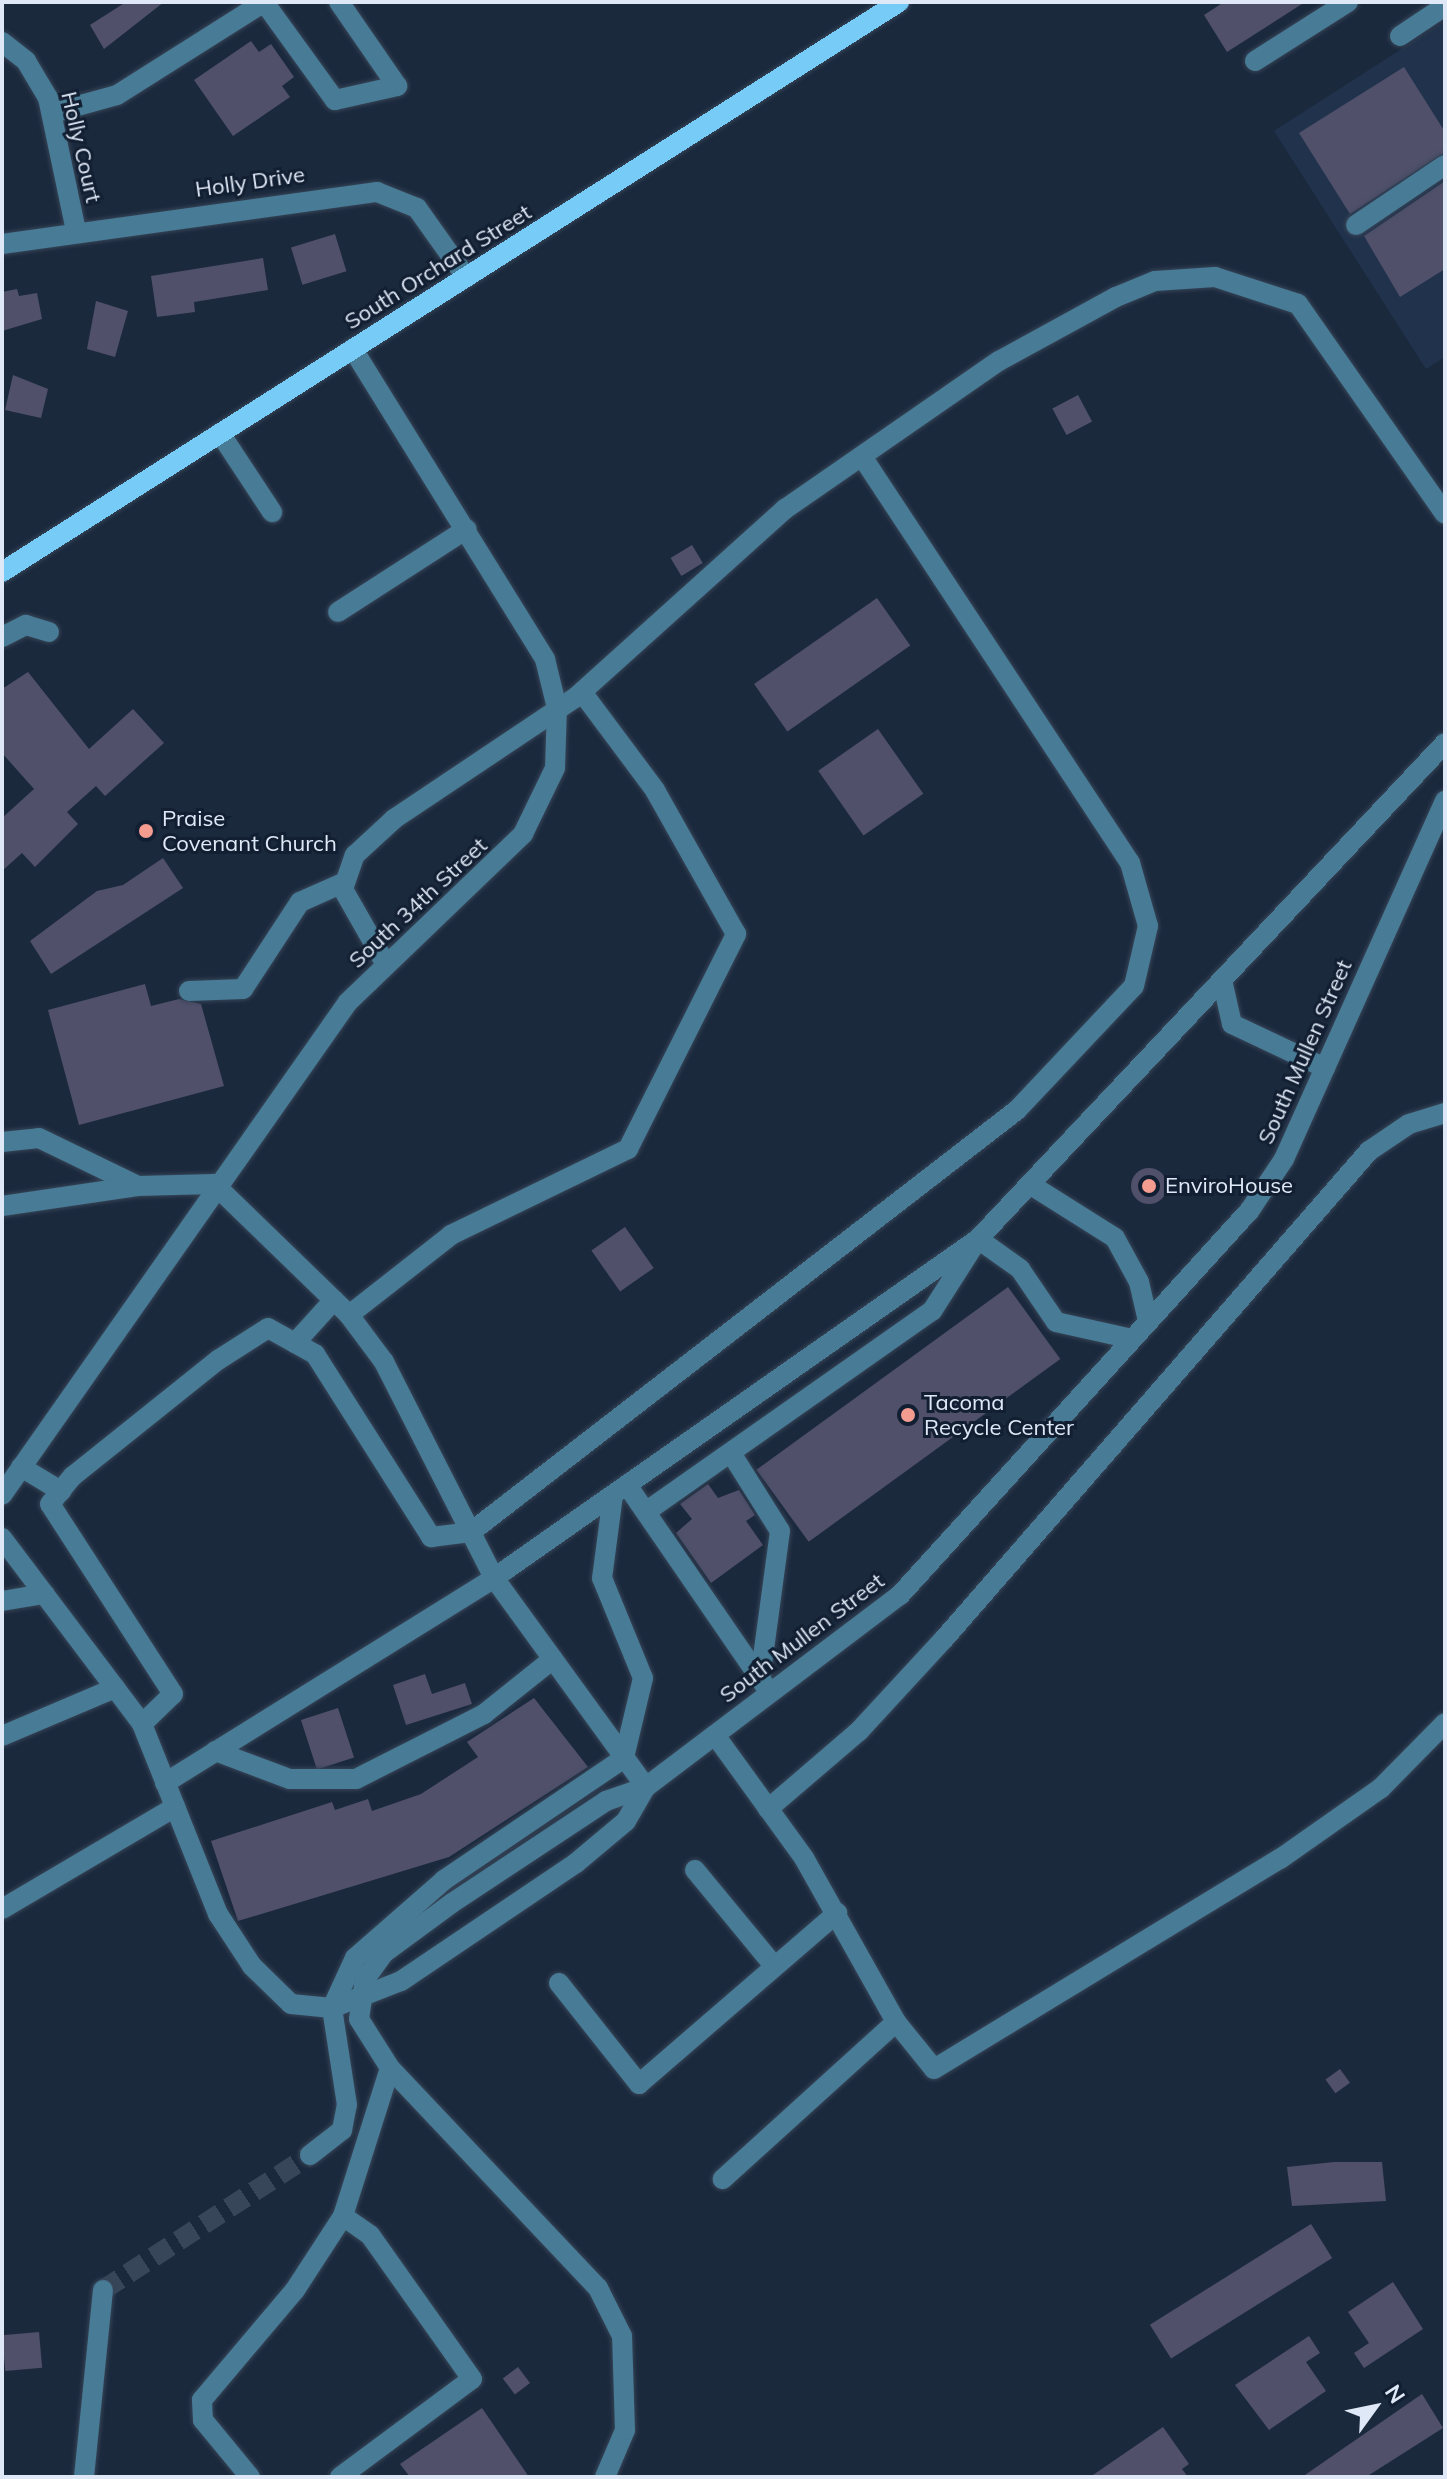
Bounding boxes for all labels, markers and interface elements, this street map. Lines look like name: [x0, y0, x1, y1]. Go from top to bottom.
street label: Holly Court: [55, 89, 107, 205]
street label: Holly Drive: [193, 161, 307, 203]
street label: South Orchard Street: [340, 199, 536, 335]
place label: Praise Covenant Church: [162, 805, 337, 856]
marker: Praise Covenant Church: [137, 822, 155, 840]
street label: South 34th Street: [344, 832, 492, 974]
street label: South Mullen Street: [1253, 956, 1357, 1148]
place label: EnviroHouse: [1165, 1173, 1293, 1199]
marker: EnviroHouse: [1140, 1177, 1158, 1195]
place label: Tacoma Recycle Center: [924, 1389, 1074, 1440]
marker: Tacoma Recycle Center: [899, 1406, 917, 1424]
street label: South Mullen Street: [715, 1568, 889, 1708]
north arrow: [1335, 2367, 1415, 2447]
text: N: [1379, 2379, 1411, 2409]

